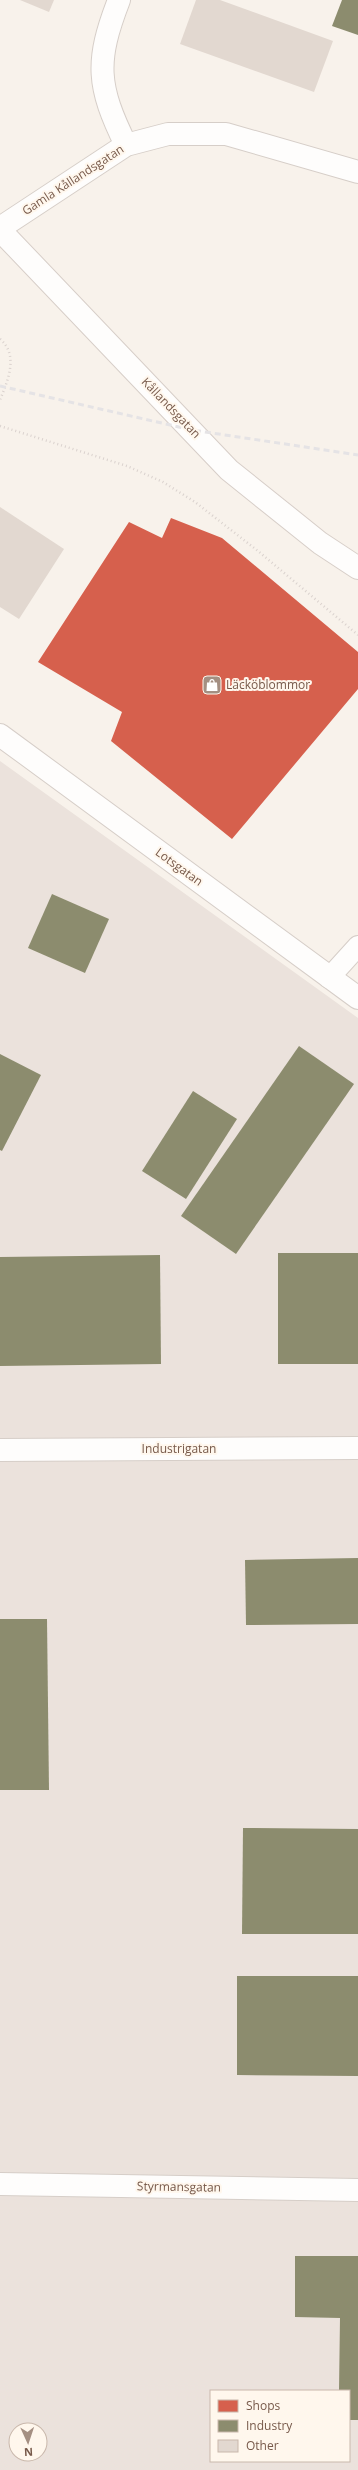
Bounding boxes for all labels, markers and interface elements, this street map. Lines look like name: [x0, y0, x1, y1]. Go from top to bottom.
street label: Gamla Kållandsgatan: [19, 140, 127, 219]
street label: Kållandsgatan: [138, 373, 205, 442]
shop icon: Läcköblommor: [201, 674, 223, 696]
place label: Läcköblommor: [226, 676, 310, 693]
street label: Lotsgatan: [152, 844, 207, 890]
street label: Industrigatan: [142, 1440, 216, 1457]
street label: Styrmansgatan: [137, 2177, 221, 2196]
legend: [210, 2390, 350, 2462]
text: Shops: [246, 2397, 281, 2414]
text: Industry: [246, 2417, 293, 2434]
north arrow: [8, 2422, 48, 2462]
text: Other: [246, 2437, 279, 2454]
text: N: [24, 2445, 33, 2460]

